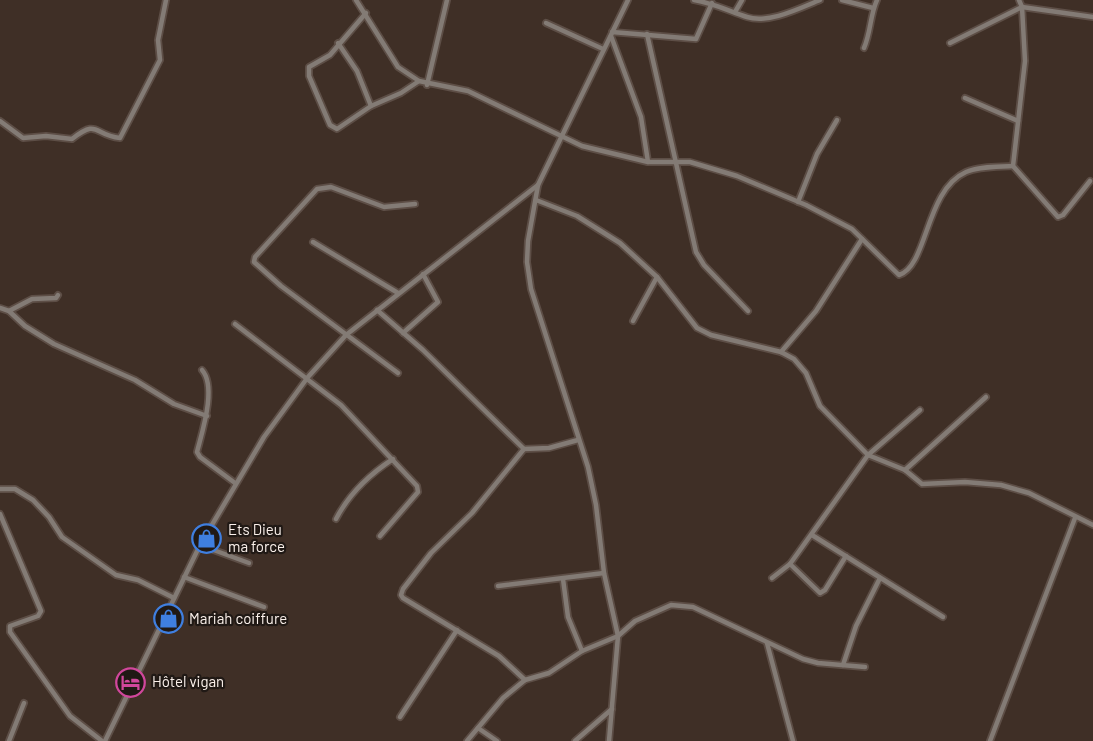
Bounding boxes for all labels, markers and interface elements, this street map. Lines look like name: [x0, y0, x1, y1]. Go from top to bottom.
place label: Ets Dieu ma force: [228, 520, 285, 555]
shop icon: Ets Dieu ma force: [191, 523, 223, 555]
shop icon: Mariah coiffure: [152, 603, 184, 635]
place label: Mariah coiffure: [189, 609, 287, 627]
hotel icon: Hôtel vigan: [115, 666, 147, 698]
place label: Hôtel vigan: [152, 672, 224, 690]

